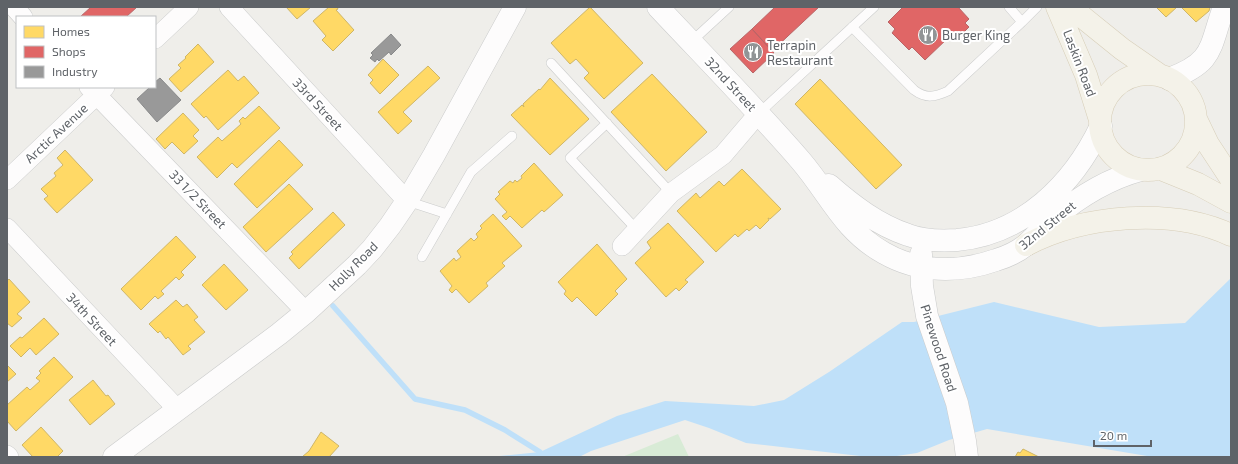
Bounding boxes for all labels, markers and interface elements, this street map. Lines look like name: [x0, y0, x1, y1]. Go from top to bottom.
legend: [16, 16, 156, 88]
text: Homes: [52, 24, 90, 38]
restaurant icon: Burger King: [917, 24, 939, 46]
place label: Burger King: [942, 27, 1010, 43]
street label: Laskin Road: [1060, 27, 1100, 99]
place label: Terrapin Restaurant: [767, 37, 833, 68]
restaurant icon: Terrapin Restaurant: [742, 41, 764, 63]
text: Shops: [52, 44, 86, 58]
street label: 32nd Street: [702, 53, 760, 115]
text: Industry: [52, 64, 98, 78]
street label: 33rd Street: [290, 74, 346, 134]
street label: Arctic Avenue: [21, 100, 91, 166]
street label: 33 1/2 Street: [166, 166, 230, 232]
street label: 32nd Street: [1015, 197, 1079, 253]
street label: Holly Road: [325, 238, 381, 294]
street label: 34th Street: [63, 289, 121, 349]
street label: Pinewood Road: [917, 302, 961, 394]
scale bar: [1094, 422, 1151, 448]
text: 20 m: [1100, 428, 1127, 442]

